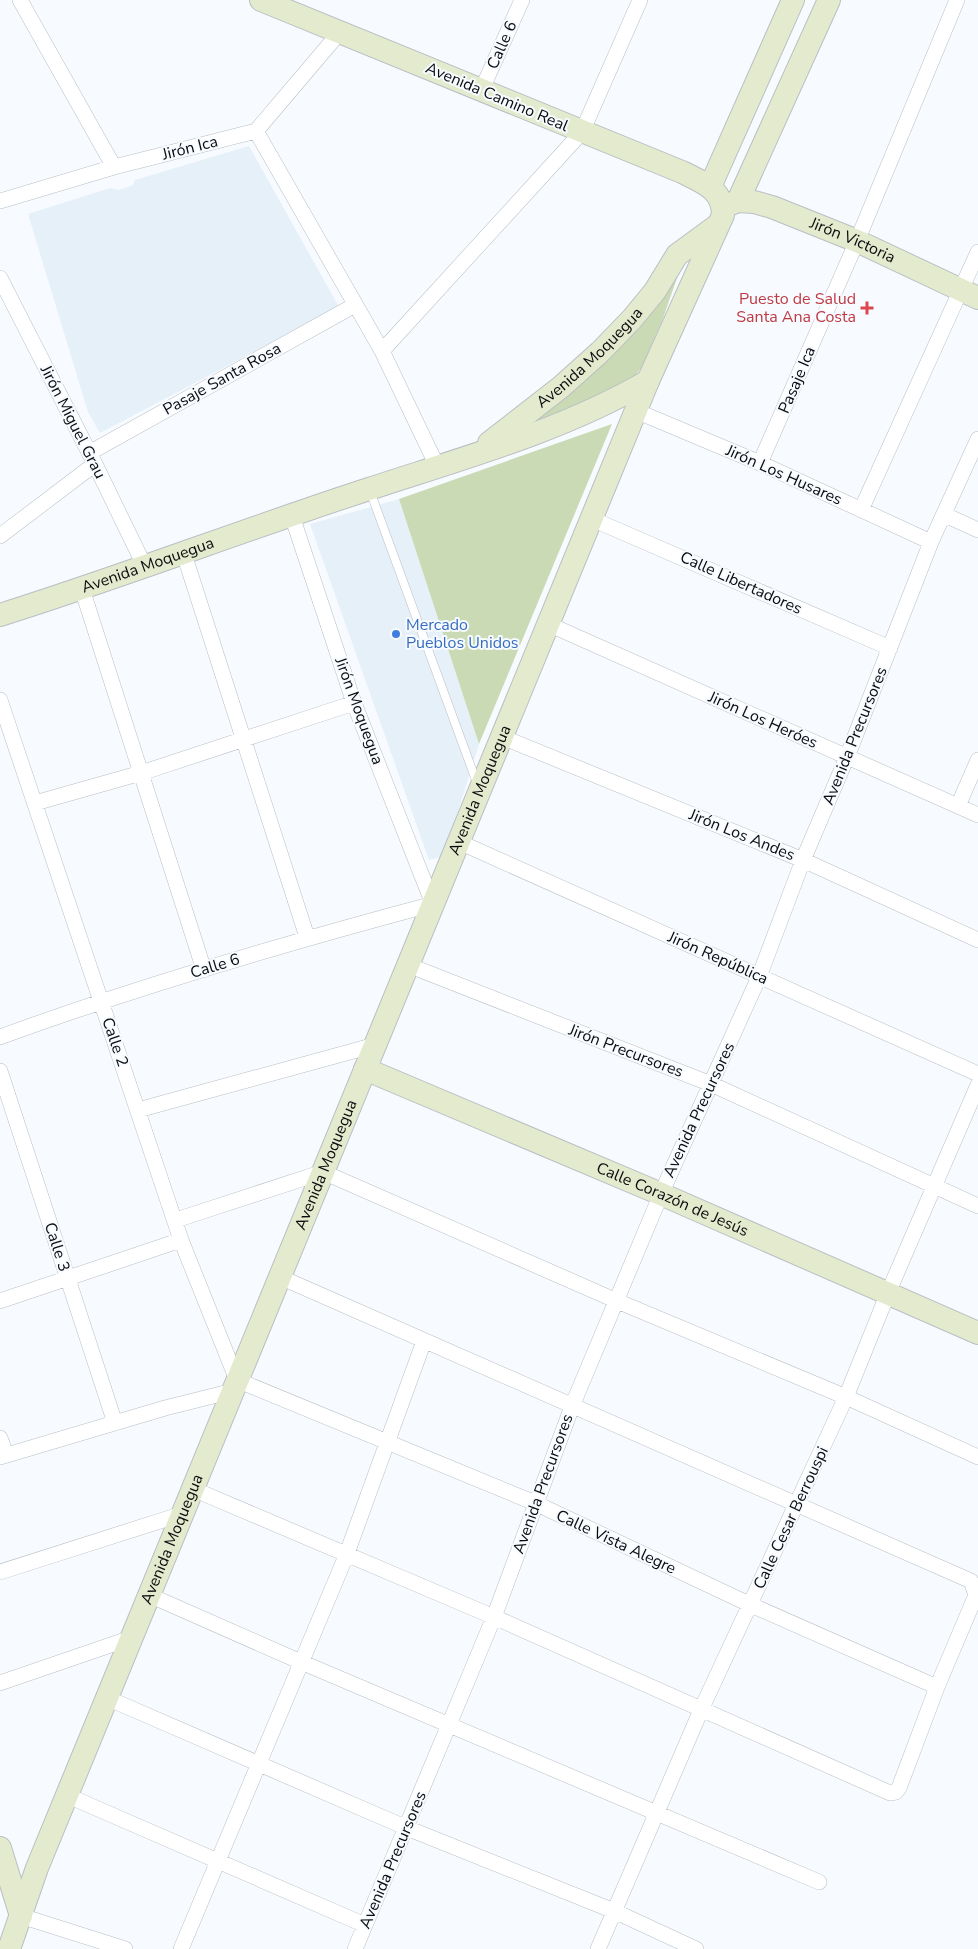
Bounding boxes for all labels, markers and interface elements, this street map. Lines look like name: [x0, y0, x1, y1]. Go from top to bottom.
street label: Calle 6: [482, 17, 522, 73]
street label: Avenida Camino Real: [422, 57, 572, 137]
street label: Jirón Ica: [159, 130, 220, 166]
street label: Jirón Victoria: [806, 212, 899, 269]
place label: Puesto de Salud Santa Ana Costa: [736, 288, 856, 328]
marker: Puesto de Salud Santa Ana Costa: [860, 301, 874, 315]
street label: Avenida Moquegua: [532, 303, 648, 413]
street label: Pasaje Santa Rosa: [159, 337, 285, 421]
street label: Pasaje Ica: [773, 343, 821, 417]
street label: Jirón Miguel Grau: [34, 361, 111, 482]
street label: Jirón Los Husares: [721, 439, 846, 510]
street label: Avenida Moquegua: [79, 532, 217, 598]
street label: Calle Libertadores: [676, 546, 806, 620]
place label: Mercado Pueblos Unidos: [406, 614, 519, 654]
marker: Mercado Pueblos Unidos: [390, 628, 402, 640]
street label: Jirón Moquegua: [329, 653, 389, 768]
street label: Avenida Precursores: [817, 664, 893, 808]
street label: Jirón Los Heróes: [704, 686, 821, 754]
street label: Avenida Moquegua: [443, 722, 516, 859]
street label: Jirón Los Andes: [685, 803, 798, 866]
street label: Jirón República: [663, 926, 772, 990]
street label: Calle 6: [188, 948, 242, 984]
street label: Calle 2: [96, 1014, 134, 1070]
street label: Jirón Precursores: [565, 1019, 687, 1083]
street label: Avenida Precursores: [658, 1039, 740, 1181]
street label: Avenida Moquegua: [289, 1096, 363, 1233]
street label: Calle Corazón de Jesús: [593, 1157, 752, 1242]
street label: Calle 3: [39, 1220, 75, 1274]
street label: Avenida Precursores: [507, 1411, 579, 1557]
street label: Calle Cesar Berrouspi: [748, 1443, 834, 1593]
street label: Avenida Moquegua: [135, 1471, 209, 1608]
street label: Calle Vista Alegre: [552, 1505, 680, 1579]
street label: Avenida Precursores: [354, 1788, 432, 1932]

